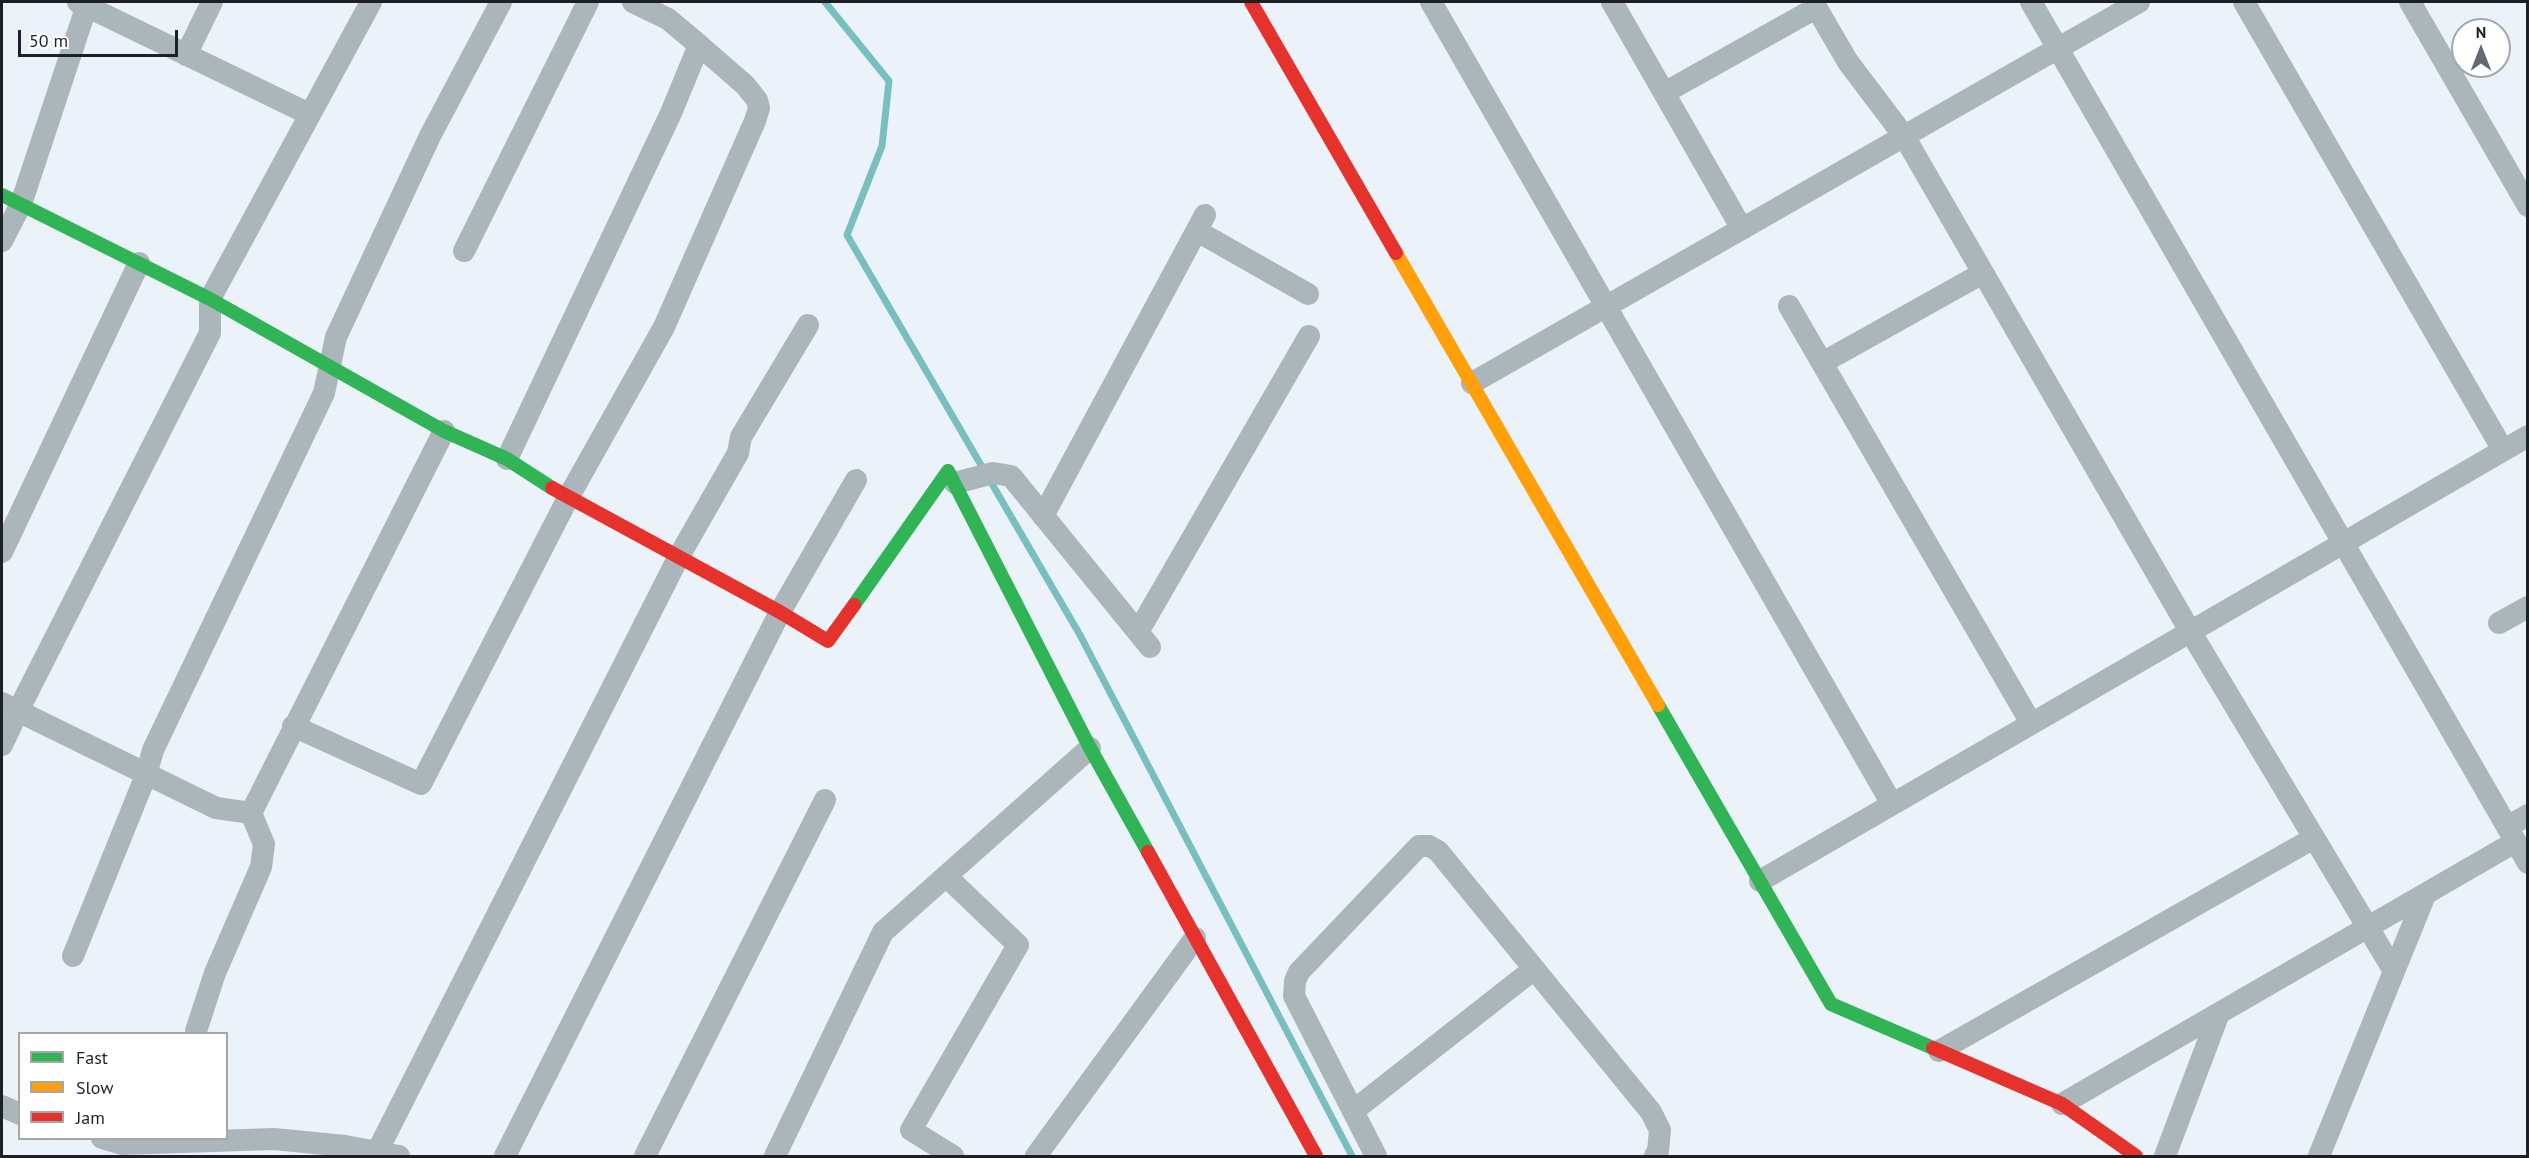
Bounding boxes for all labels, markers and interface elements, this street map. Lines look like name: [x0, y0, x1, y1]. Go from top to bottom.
scale bar: [21, 18, 182, 56]
north arrow: [2451, 18, 2511, 78]
text: N: [2476, 22, 2486, 42]
text: 50 m: [29, 29, 68, 52]
legend: [18, 1032, 228, 1140]
text: Fast: [76, 1046, 108, 1069]
text: Slow: [76, 1076, 114, 1099]
text: Jam: [76, 1106, 105, 1129]

